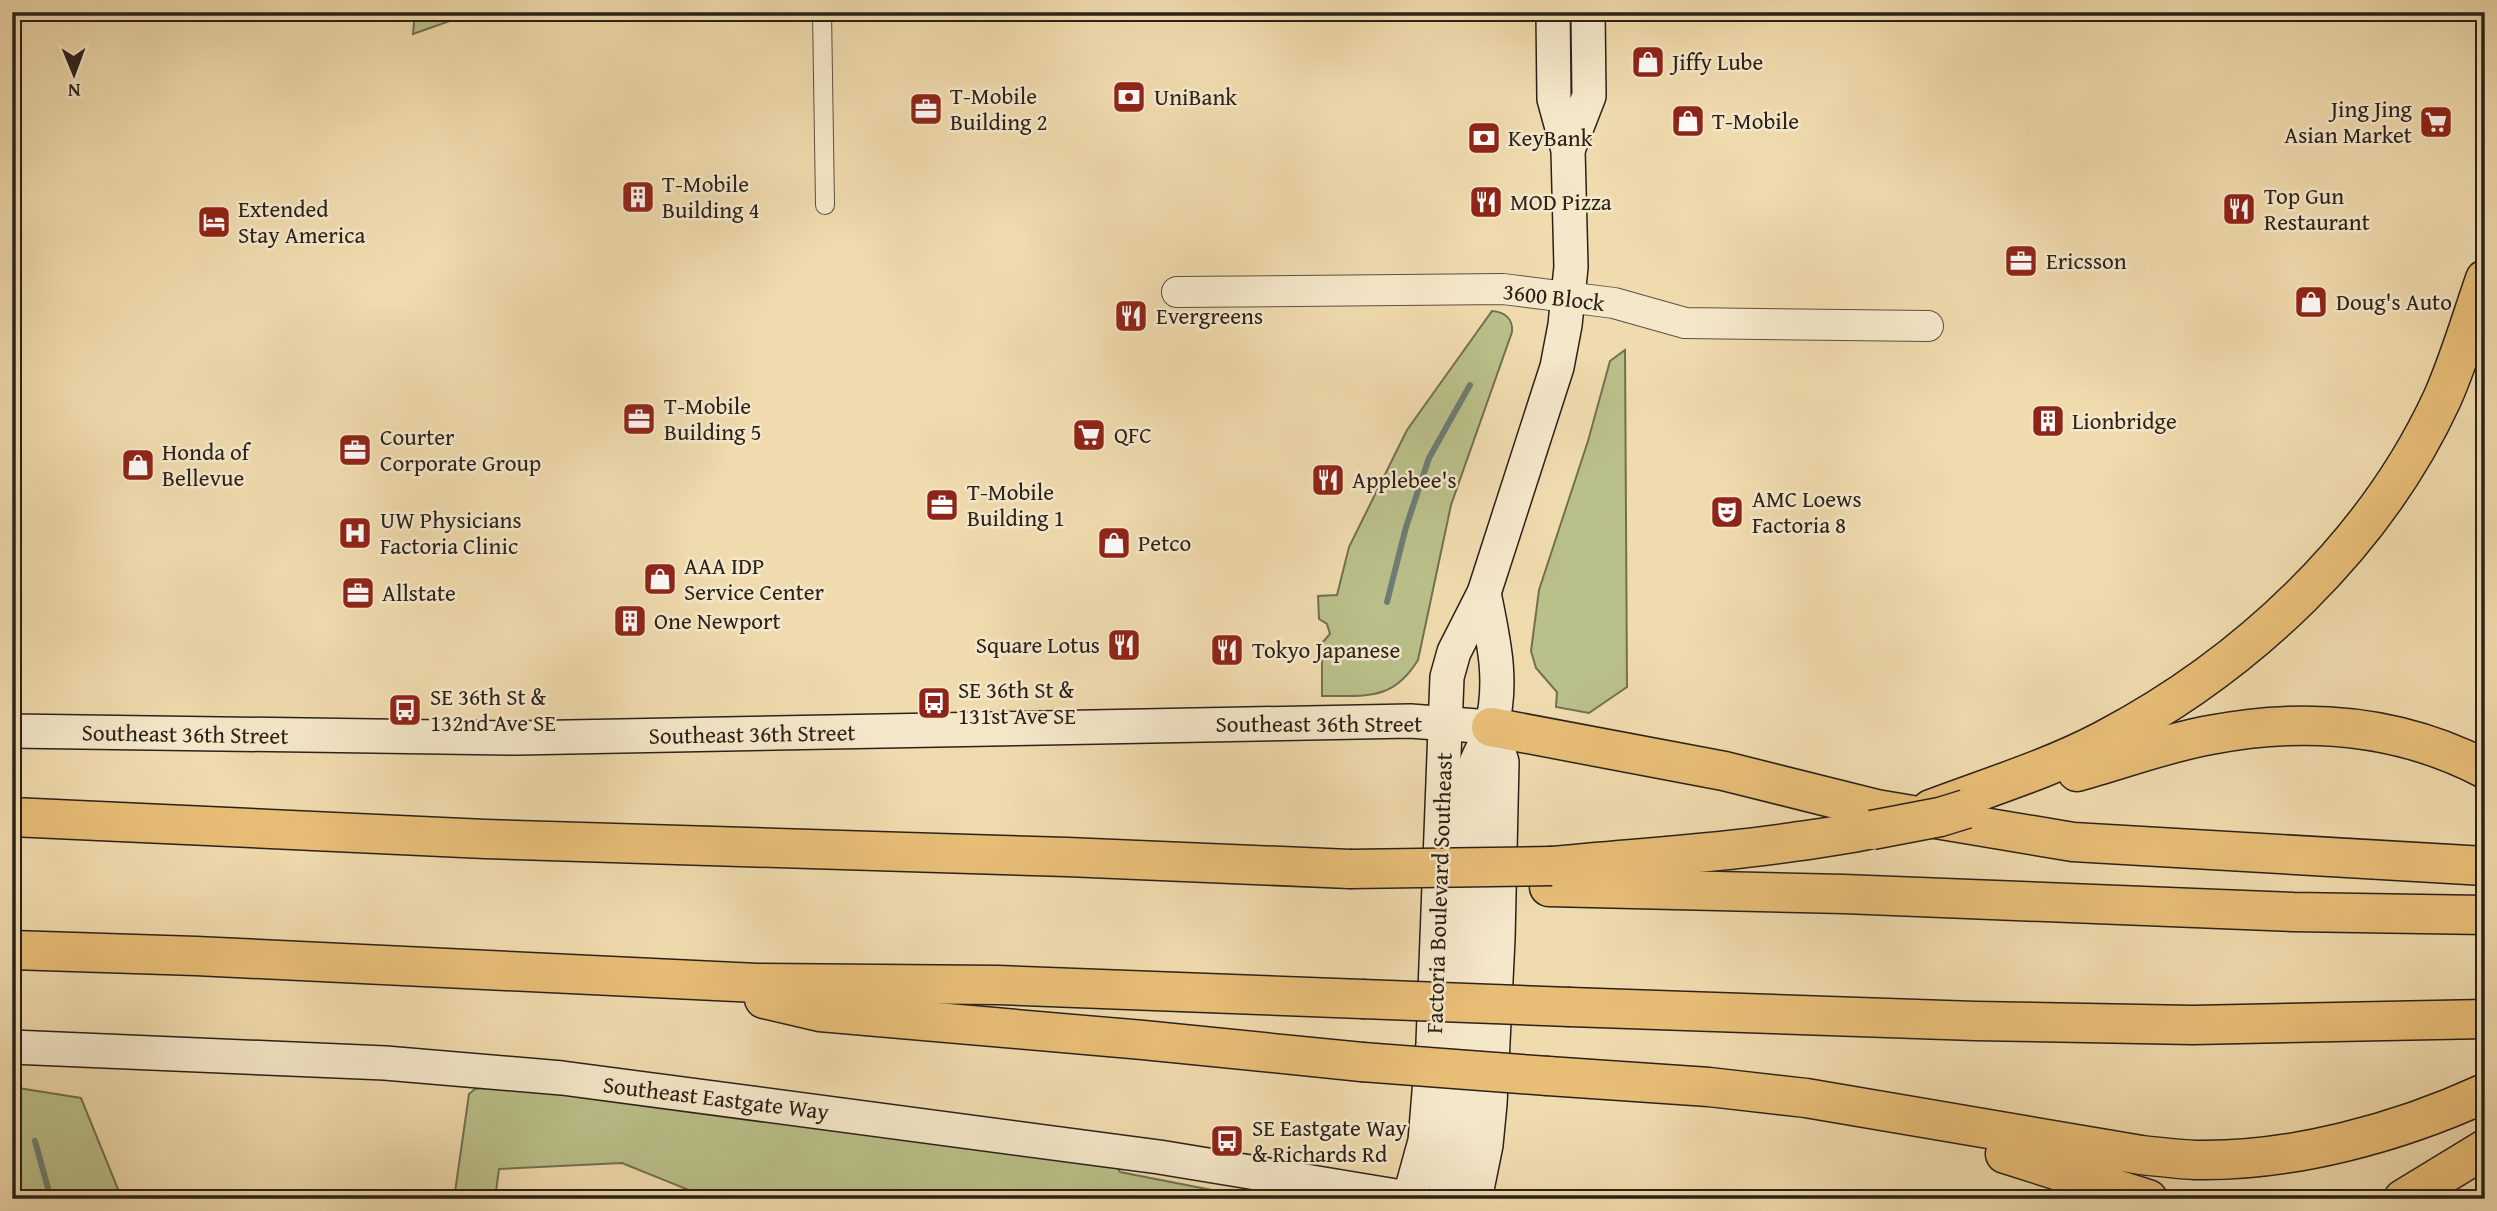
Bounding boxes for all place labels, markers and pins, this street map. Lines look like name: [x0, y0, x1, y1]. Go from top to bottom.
shop icon: Jiffy Lube: [1629, 43, 1667, 81]
place label: Jiffy Lube: [1669, 45, 1763, 78]
bank icon: UniBank: [1110, 78, 1148, 116]
place label: T-Mobile Building 2: [950, 79, 1048, 138]
place label: UniBank: [1154, 80, 1237, 113]
office icon: T-Mobile Building 2: [907, 90, 945, 128]
place label: Jing Jing Asian Market: [2284, 92, 2413, 151]
shop icon: T-Mobile: [1669, 102, 1707, 140]
supermarket icon: Jing Jing Asian Market: [2417, 103, 2455, 141]
place label: T-Mobile: [1712, 104, 1799, 137]
bank icon: KeyBank: [1465, 119, 1503, 157]
place label: KeyBank: [1508, 121, 1593, 154]
place label: T-Mobile Building 4: [662, 167, 760, 226]
building icon: T-Mobile Building 4: [619, 178, 657, 216]
place label: Top Gun Restaurant: [2264, 179, 2370, 238]
restaurant icon: MOD Pizza: [1467, 183, 1505, 221]
place label: MOD Pizza: [1510, 185, 1612, 218]
restaurant icon: Top Gun Restaurant: [2220, 190, 2258, 228]
place label: Extended Stay America: [238, 192, 365, 251]
hotel icon: Extended Stay America: [195, 203, 233, 241]
office icon: Ericsson: [2002, 242, 2040, 280]
place label: Ericsson: [2046, 244, 2127, 277]
shop icon: Doug's Auto: [2292, 283, 2330, 321]
place label: Doug's Auto: [2336, 285, 2452, 318]
restaurant icon: Evergreens: [1112, 297, 1150, 335]
place label: Evergreens: [1156, 299, 1263, 332]
place label: T-Mobile Building 5: [664, 389, 762, 448]
office icon: T-Mobile Building 5: [620, 400, 658, 438]
building icon: Lionbridge: [2029, 402, 2067, 440]
place label: Lionbridge: [2072, 404, 2177, 437]
supermarket icon: QFC: [1070, 416, 1108, 454]
place label: QFC: [1114, 418, 1152, 451]
place label: Courter Corporate Group: [380, 420, 541, 479]
office icon: Courter Corporate Group: [336, 431, 374, 469]
place label: Honda of Bellevue: [162, 435, 252, 494]
shop icon: Honda of Bellevue: [119, 446, 157, 484]
restaurant icon: Applebee's: [1309, 461, 1347, 499]
place label: Applebee's: [1352, 463, 1457, 496]
place label: T-Mobile Building 1: [967, 475, 1065, 534]
place label: AMC Loews Factoria 8: [1752, 482, 1862, 541]
office icon: T-Mobile Building 1: [923, 486, 961, 524]
theatre icon: AMC Loews Factoria 8: [1708, 493, 1746, 531]
place label: UW Physicians Factoria Clinic: [380, 503, 522, 562]
hospital icon: UW Physicians Factoria Clinic: [336, 514, 374, 552]
shop icon: Petco: [1095, 524, 1133, 562]
place label: Petco: [1138, 526, 1191, 559]
place label: AAA IDP Service Center: [684, 549, 825, 608]
shop icon: AAA IDP Service Center: [641, 560, 679, 598]
office icon: Allstate: [339, 574, 377, 612]
place label: Allstate: [382, 576, 456, 609]
building icon: One Newport: [611, 602, 649, 640]
place label: One Newport: [654, 604, 781, 637]
restaurant icon: Square Lotus: [1105, 626, 1143, 664]
place label: Square Lotus: [976, 628, 1100, 661]
restaurant icon: Tokyo Japanese: [1208, 631, 1246, 669]
place label: Tokyo Japanese: [1252, 633, 1400, 666]
place label: SE 36th St & 131st Ave SE: [958, 673, 1076, 732]
place label: SE 36th St & 132nd Ave SE: [430, 680, 556, 739]
bus stop icon: SE 36th St & 131st Ave SE: [915, 684, 953, 722]
bus stop icon: SE 36th St & 132nd Ave SE: [386, 691, 424, 729]
place label: SE Eastgate Way & Richards Rd: [1252, 1111, 1408, 1170]
bus stop icon: SE Eastgate Way & Richards Rd: [1208, 1122, 1246, 1160]

